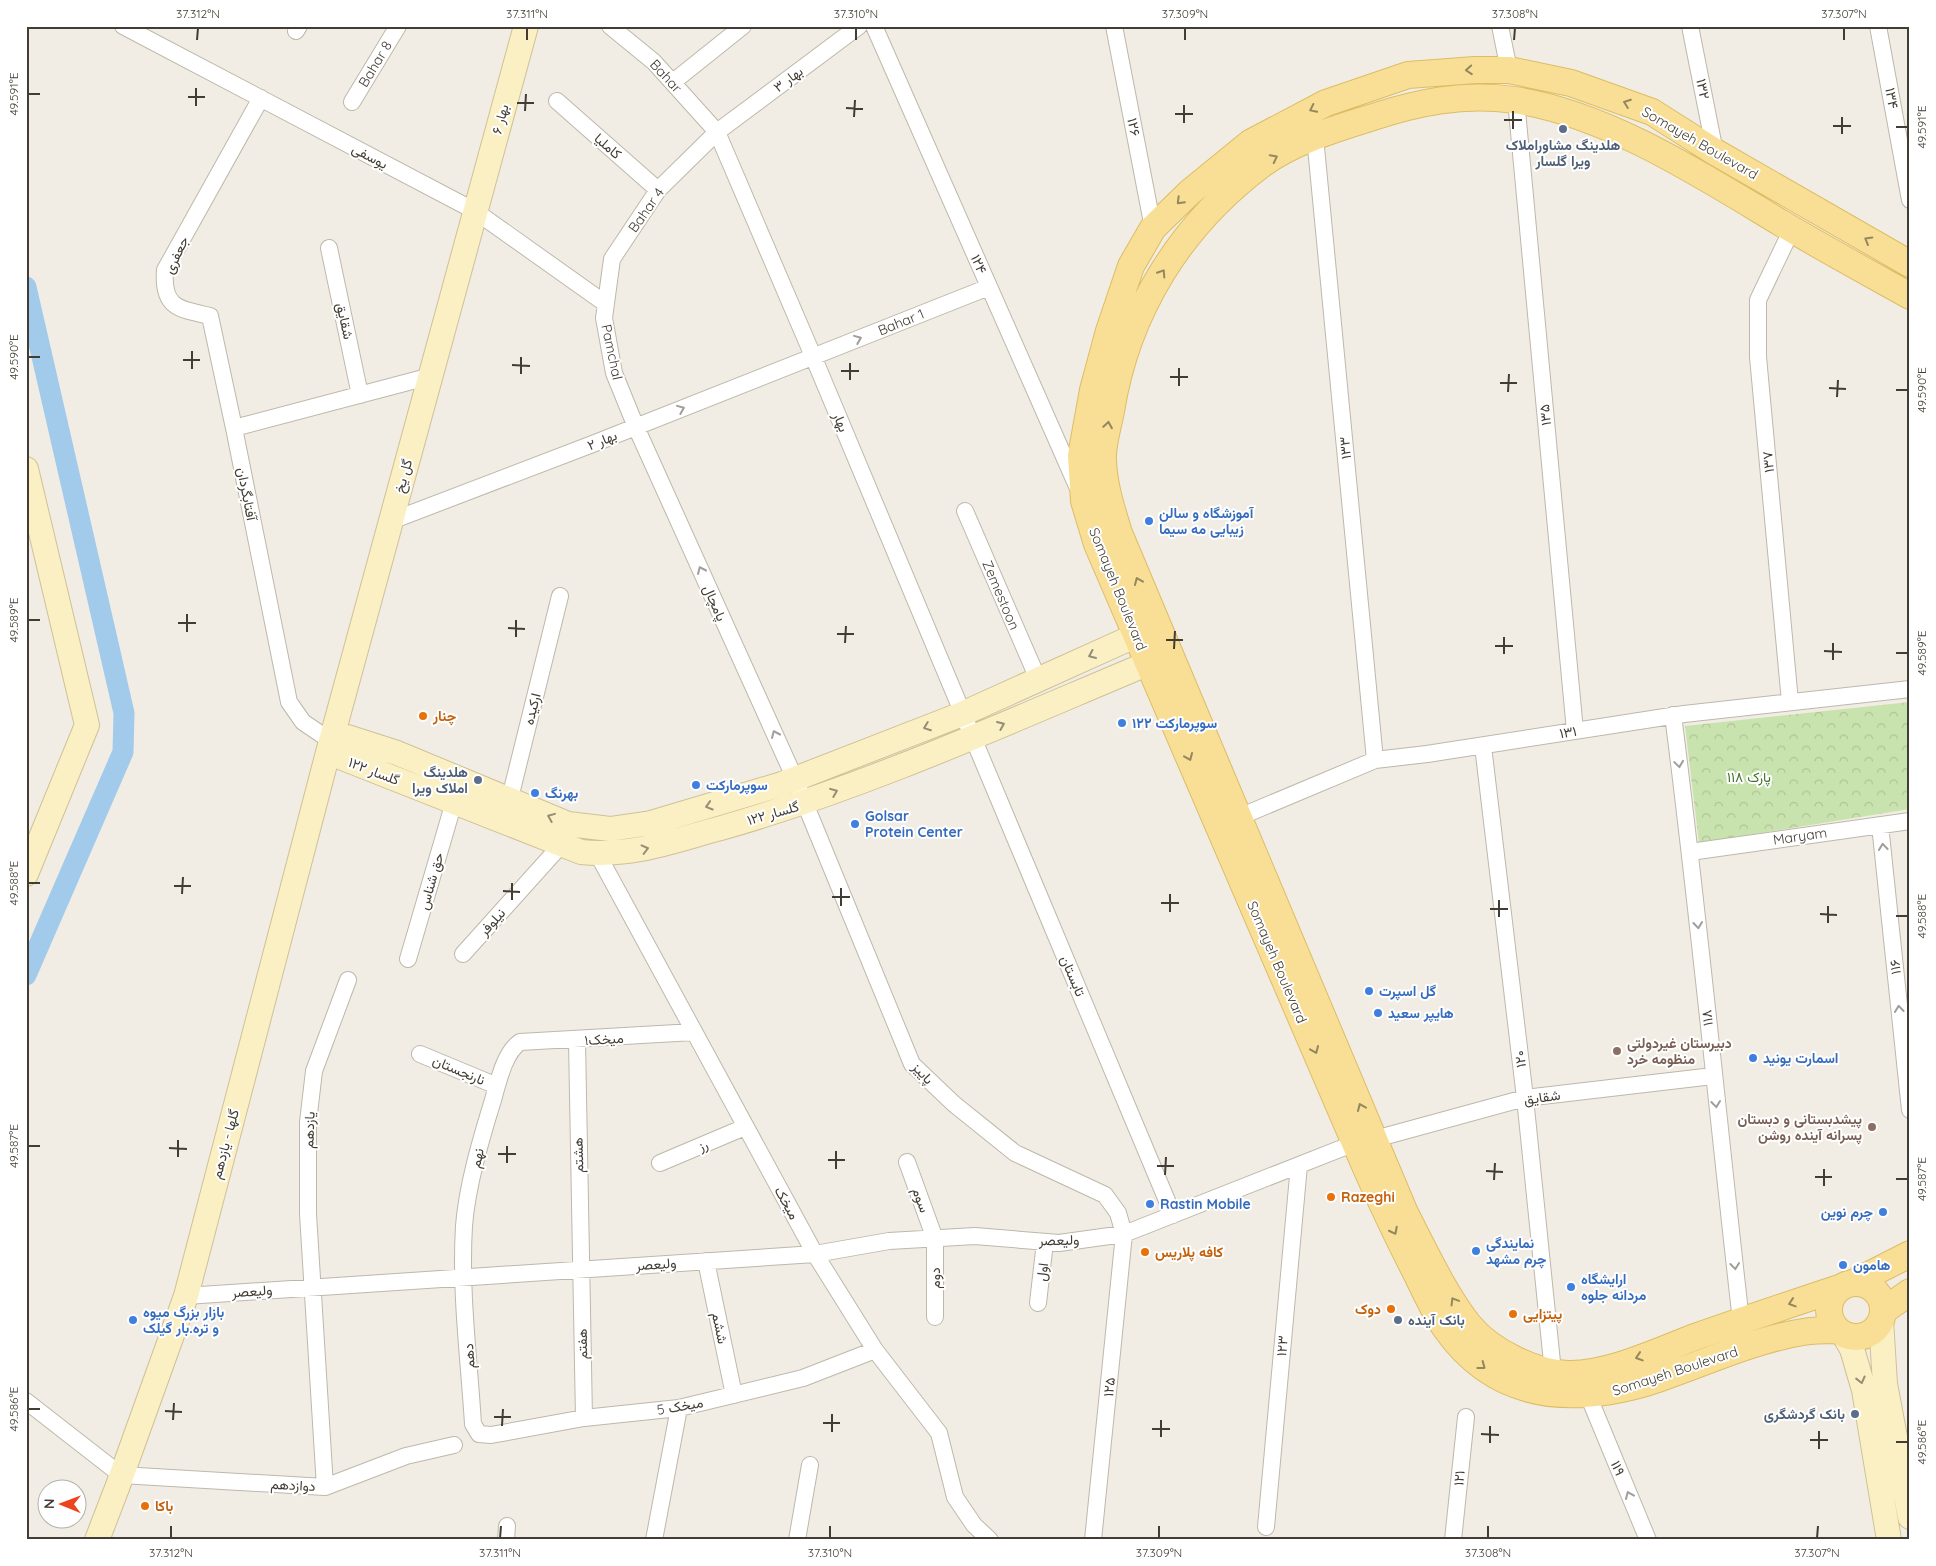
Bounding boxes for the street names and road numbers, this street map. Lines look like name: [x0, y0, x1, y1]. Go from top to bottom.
street label: Bahar 8: [354, 38, 396, 90]
street label: Bahar: [646, 55, 686, 97]
street label: بهار ۳: [770, 62, 806, 96]
street label: ۱۳۲: [1692, 77, 1714, 101]
street label: ۱۳۴: [1881, 86, 1903, 110]
street label: بهار ۶: [487, 102, 513, 136]
street label: Somayeh Boulevard: [1639, 102, 1761, 184]
street label: ۱۲۶: [1123, 116, 1145, 138]
street label: کاملیا: [591, 129, 625, 163]
street label: یوسفی: [349, 139, 391, 173]
street label: Bahar 4: [624, 184, 668, 236]
street label: جعفری: [159, 233, 193, 277]
street label: ۱۲۴: [967, 251, 991, 277]
street label: شقایق: [332, 301, 358, 341]
street label: Bahar 1: [875, 305, 927, 339]
street label: Pamchal: [597, 323, 627, 381]
street label: ۱۳۵: [1535, 403, 1555, 427]
street label: بهار: [829, 409, 853, 435]
street label: بهار ۲: [584, 426, 620, 454]
street label: ۱۳۳: [1335, 436, 1355, 460]
street label: ۱۳۷: [1758, 450, 1778, 474]
street label: گل یخ: [390, 457, 418, 495]
street label: آفتابگردان: [233, 466, 261, 524]
street label: Somayeh Boulevard: [1085, 525, 1151, 653]
street label: Zemestoon: [978, 558, 1024, 632]
street label: پامچال: [698, 582, 731, 624]
street label: ارکیده: [519, 691, 545, 727]
street label: ۱۳۱: [1558, 722, 1578, 742]
street label: گلسار ۱۲۲: [346, 753, 402, 789]
street label: گلسار ۱۲۲: [745, 797, 801, 829]
street label: Maryam: [1772, 823, 1828, 849]
street label: حق شناس: [414, 850, 448, 912]
street label: Somayeh Boulevard: [1243, 898, 1311, 1026]
street label: نیلوفر: [474, 904, 509, 940]
street label: تابستان: [1056, 953, 1090, 1000]
street label: ۱۱۶: [1885, 958, 1905, 975]
street label: ۱۱۸: [1697, 1009, 1717, 1027]
street label: میخک۱: [584, 1029, 624, 1049]
street label: ۱۲۰: [1510, 1049, 1530, 1069]
street label: نارنجستان: [430, 1051, 488, 1089]
street label: پاییز: [907, 1057, 938, 1089]
street label: شقایق: [1523, 1086, 1561, 1108]
street label: گلها - یازدهم: [207, 1107, 243, 1181]
street label: یازدهم: [299, 1111, 319, 1149]
street label: رز: [694, 1135, 711, 1156]
street label: هشتم: [569, 1137, 587, 1173]
street label: نهم: [466, 1146, 488, 1170]
street label: میخک: [771, 1183, 803, 1223]
street label: سوم: [908, 1185, 934, 1215]
street label: ولیعصر: [1037, 1231, 1080, 1249]
street label: ولیعصر: [634, 1254, 677, 1274]
street label: اول: [1032, 1262, 1053, 1282]
street label: دوم: [926, 1267, 944, 1289]
street label: ولیعصر: [230, 1281, 273, 1301]
street label: ششم: [708, 1311, 732, 1345]
street label: هفتم: [573, 1328, 591, 1359]
street label: ۱۲۳: [1272, 1335, 1292, 1357]
street label: دهم: [459, 1342, 479, 1369]
street label: Somayeh Boulevard: [1610, 1342, 1740, 1400]
street label: ۱۲۵: [1099, 1376, 1119, 1398]
street label: میخک 5: [655, 1393, 705, 1419]
street label: ۱۱۹: [1607, 1458, 1629, 1478]
street label: ۱۲۱: [1449, 1469, 1469, 1487]
street label: دوازدهم: [270, 1475, 316, 1495]

